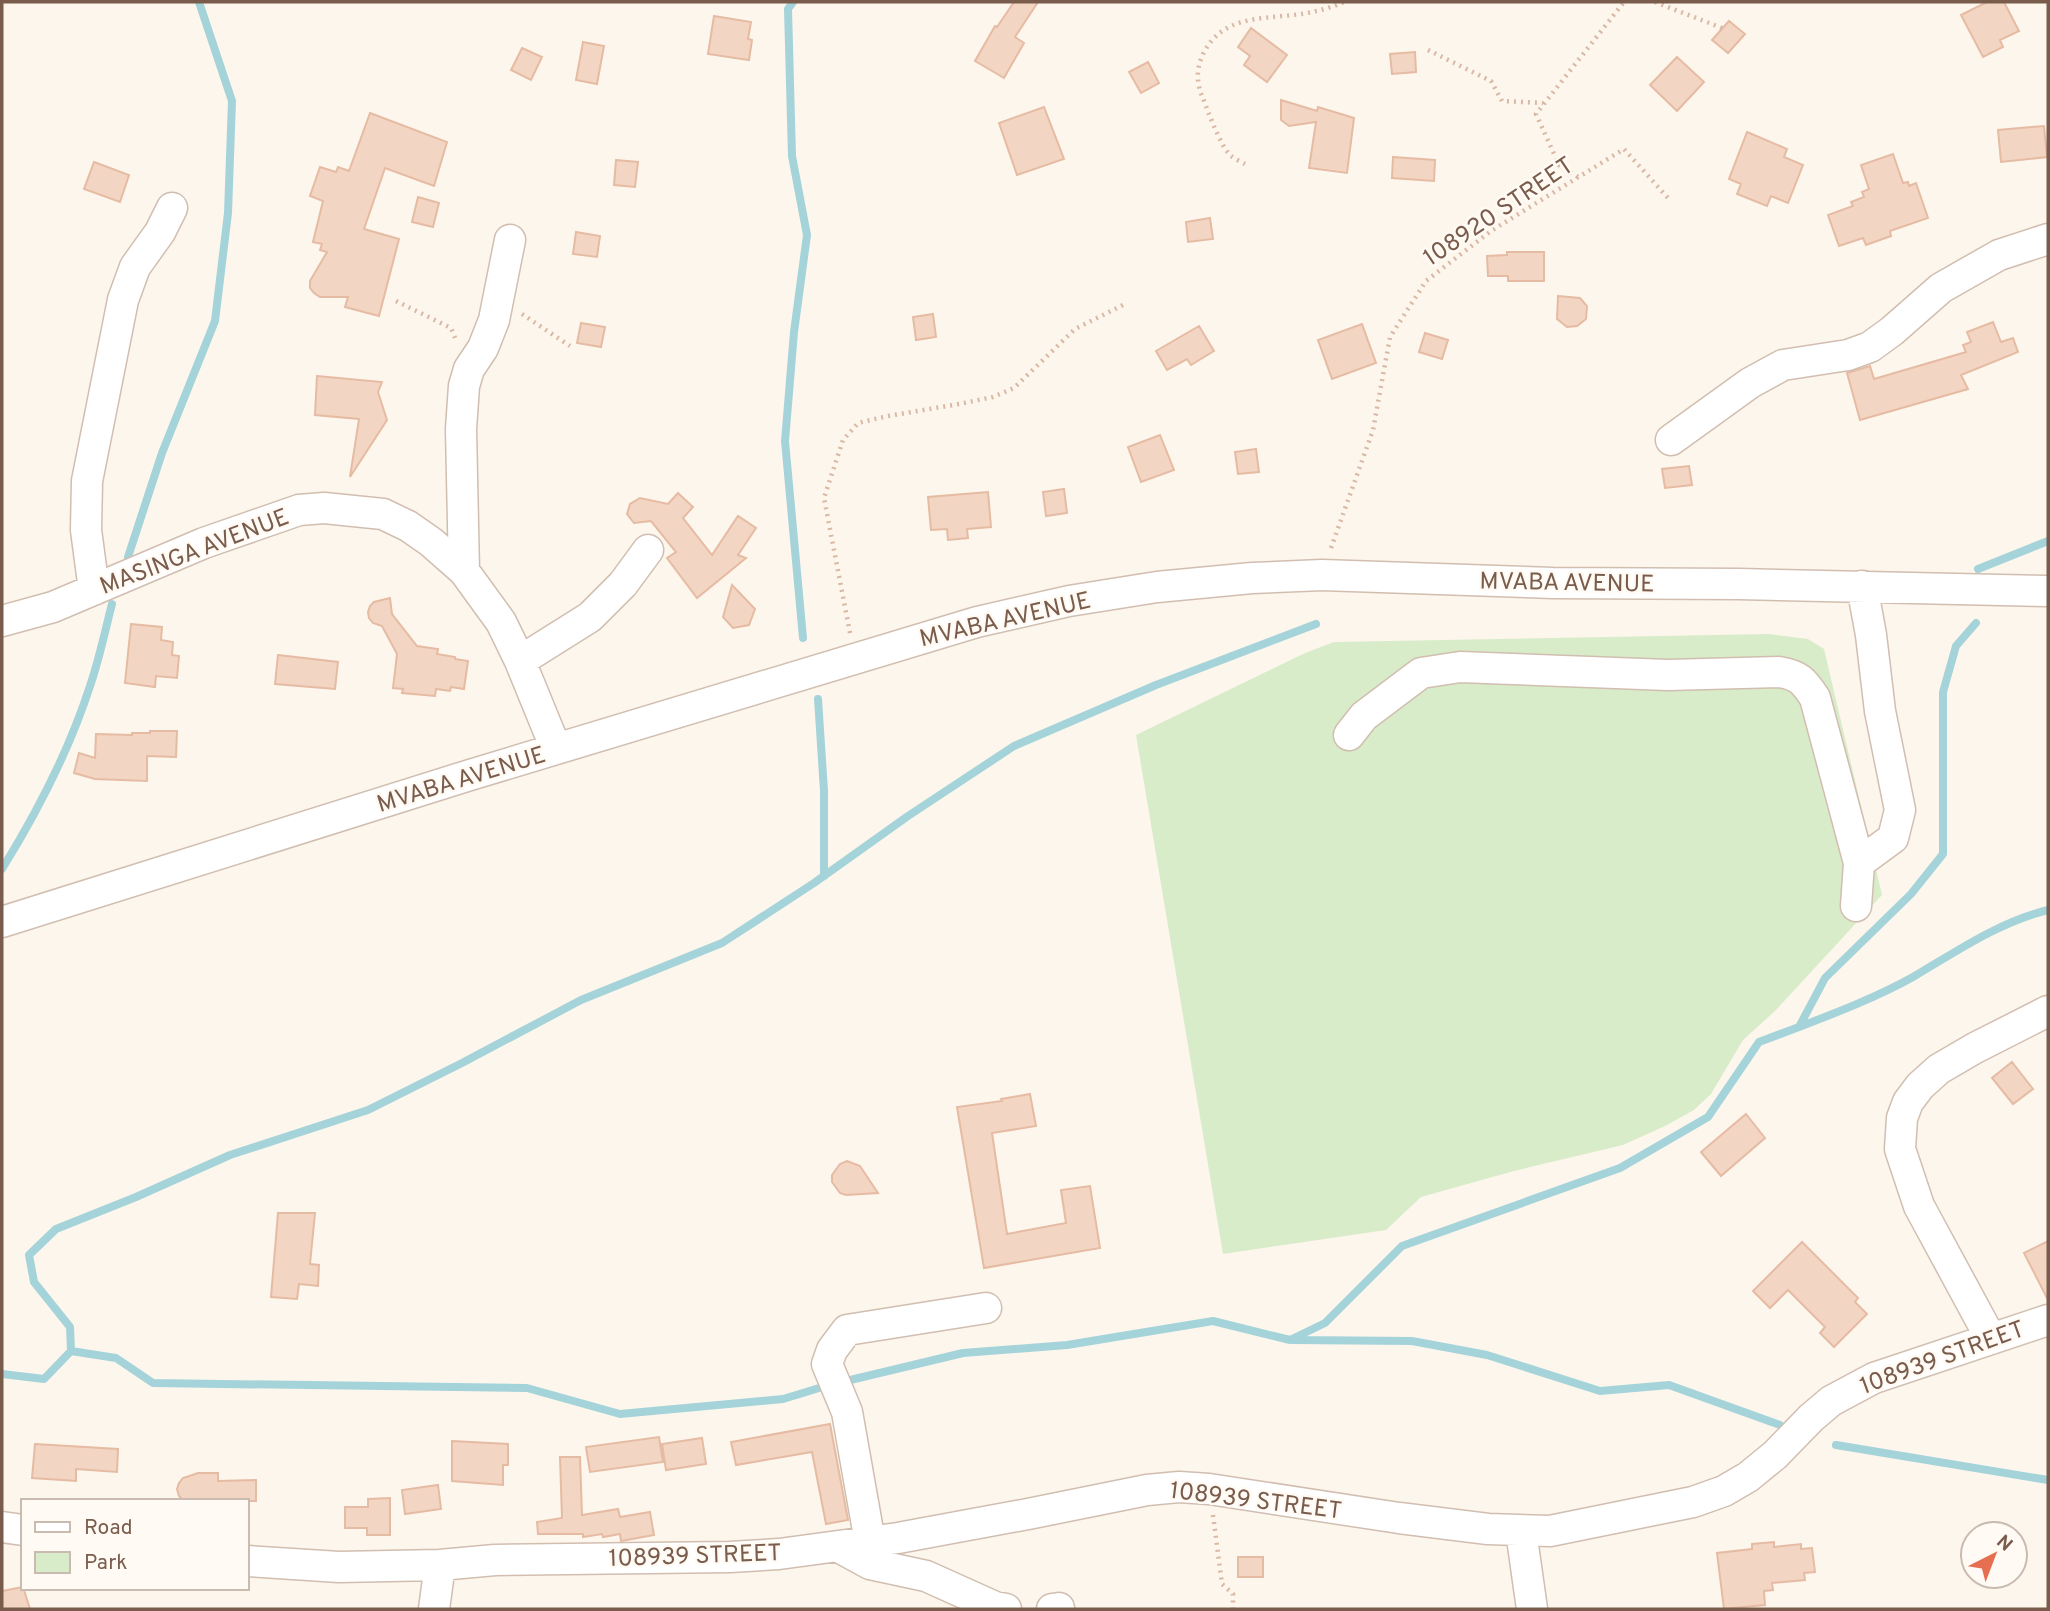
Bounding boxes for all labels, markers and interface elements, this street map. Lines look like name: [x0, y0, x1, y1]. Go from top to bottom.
street label: 108920 STREET: [1418, 151, 1580, 274]
street label: MASINGA AVENUE: [96, 503, 294, 603]
street label: MVABA AVENUE: [1479, 567, 1655, 601]
street label: MVABA AVENUE: [917, 587, 1094, 655]
street label: MVABA AVENUE: [374, 741, 550, 821]
street label: 108939 STREET: [1856, 1315, 2029, 1403]
street label: 108939 STREET: [1168, 1477, 1344, 1527]
legend: [21, 1499, 248, 1590]
text: Road: [84, 1515, 133, 1542]
north arrow: [1959, 1520, 2029, 1590]
text: N: [1991, 1530, 2017, 1557]
street label: 108939 STREET: [608, 1539, 782, 1575]
text: Park: [84, 1550, 127, 1577]

